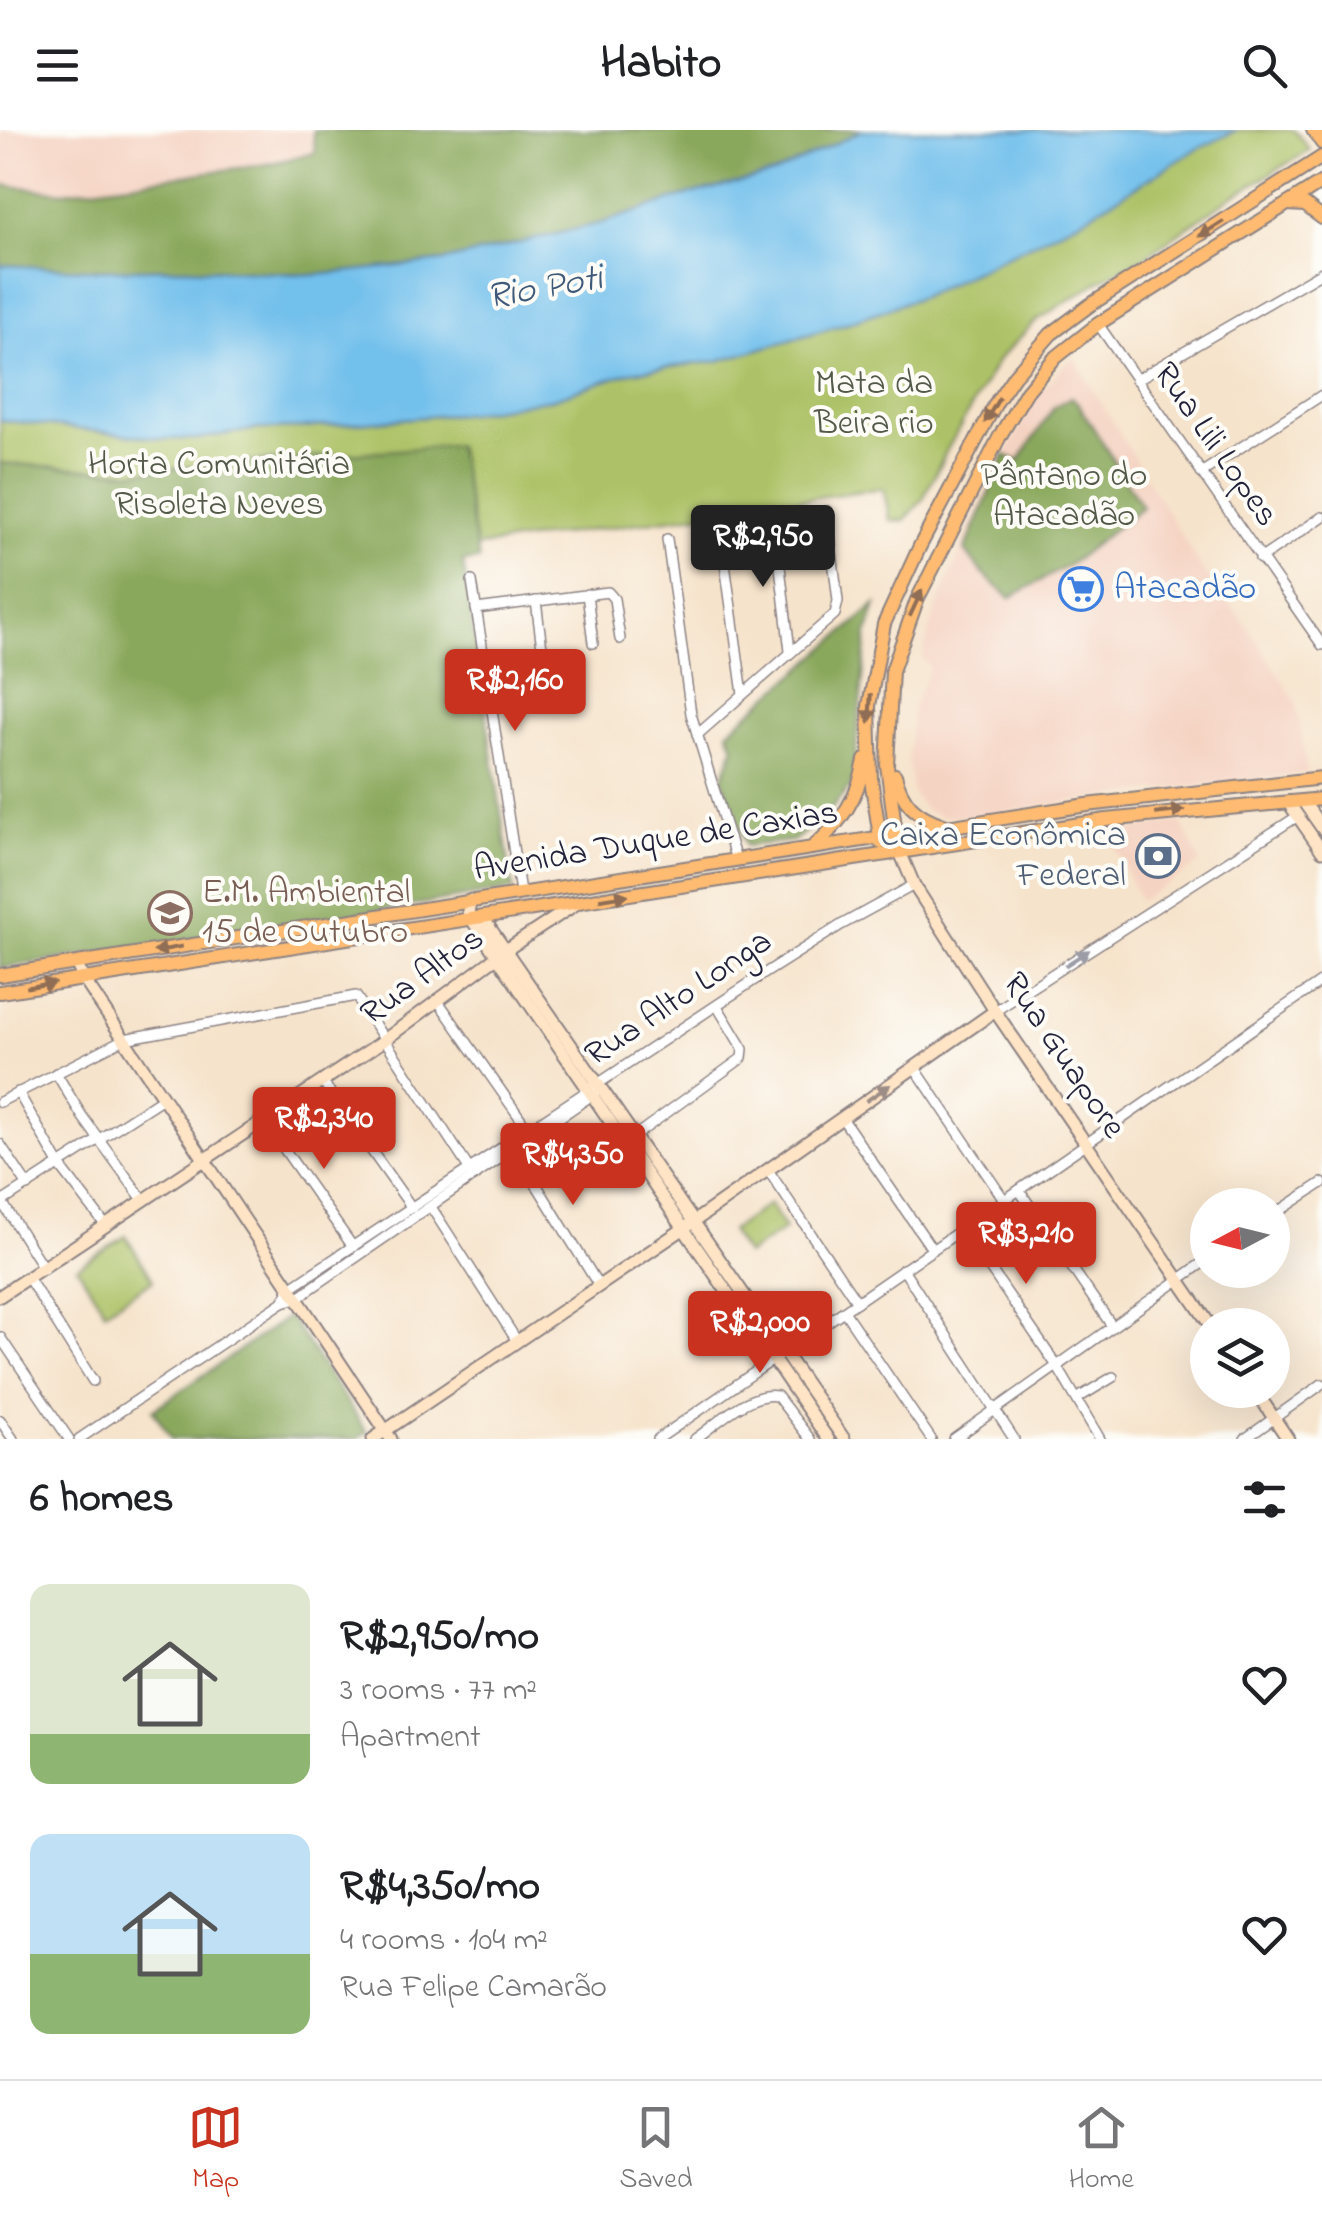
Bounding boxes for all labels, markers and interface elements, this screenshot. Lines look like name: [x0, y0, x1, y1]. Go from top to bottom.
text: Habito: [601, 32, 721, 98]
icon: menu: [30, 38, 85, 93]
icon: search: [1237, 38, 1292, 93]
one-way arrow: [1197, 220, 1225, 238]
water label: Rio Poti: [483, 251, 610, 327]
street label: Rua Lili Lopes: [1139, 352, 1291, 538]
park label: Mata da Beira rio: [813, 359, 934, 450]
one-way arrow: [984, 396, 1001, 424]
park label: Horta Comunitária Risoleta Neves: [88, 440, 350, 531]
park label: Pântano do Atacadão: [980, 451, 1148, 542]
pin: R$2,950: [671, 505, 855, 590]
text: R$2,950: [713, 514, 813, 561]
place label: Atacadão: [1114, 564, 1256, 615]
supermarket icon: Atacadão: [1058, 566, 1104, 612]
one-way arrow: [908, 588, 925, 617]
pin: R$2,160: [423, 649, 607, 734]
text: R$2,160: [467, 658, 563, 705]
one-way arrow: [862, 693, 878, 725]
street label: Avenida Duque de Caxias: [470, 788, 842, 896]
one-way arrow: [1154, 804, 1186, 820]
place label: Caixa Econômica Federal: [880, 811, 1126, 902]
bank icon: Caixa Econômica Federal: [1135, 833, 1181, 879]
place label: E.M. Ambiental 15 de Outubro: [202, 868, 410, 959]
one-way arrow: [599, 888, 630, 904]
school or university icon: E.M. Ambiental 15 de Outubro: [147, 890, 193, 936]
street label: Rua Altos: [351, 915, 495, 1039]
street label: Rua Alto Longa: [575, 917, 783, 1081]
one-way arrow: [152, 942, 183, 957]
one-way arrow: [1063, 950, 1091, 968]
street label: Rua Guapore: [988, 962, 1138, 1150]
one-way arrow: [26, 977, 58, 992]
one-way arrow: [865, 1084, 892, 1103]
pin: R$2,340: [232, 1087, 416, 1172]
text: R$2,340: [275, 1096, 373, 1143]
pin: R$4,350: [481, 1123, 665, 1208]
text: R$4,350: [522, 1132, 624, 1179]
north arrow: [1190, 1188, 1290, 1288]
map controls: [1190, 1188, 1290, 1408]
pin: R$3,210: [934, 1202, 1118, 1287]
text: R$3,210: [978, 1211, 1074, 1258]
pin: R$2,000: [668, 1291, 852, 1376]
text: R$2,000: [710, 1300, 810, 1347]
button: layers: [1190, 1308, 1290, 1408]
text: 6 homes: [30, 1469, 174, 1530]
icon: filters: [1237, 1472, 1292, 1527]
text: R$2,950/mo: [340, 1607, 539, 1668]
icon: home: [110, 1624, 230, 1744]
icon: heart: [1237, 1657, 1292, 1712]
text: 3 rooms · 77 m²: [340, 1668, 537, 1715]
text: Apartment: [340, 1715, 481, 1762]
text: R$4,350/mo: [340, 1857, 540, 1918]
icon: home: [110, 1874, 230, 1994]
icon: heart: [1237, 1907, 1292, 1962]
text: 4 rooms · 104 m²: [340, 1918, 548, 1965]
text: Rua Felipe Camarão: [340, 1965, 607, 2012]
tab: Map: [188, 2100, 243, 2201]
tab: Saved: [619, 2100, 692, 2201]
tab: Home: [1069, 2100, 1134, 2201]

